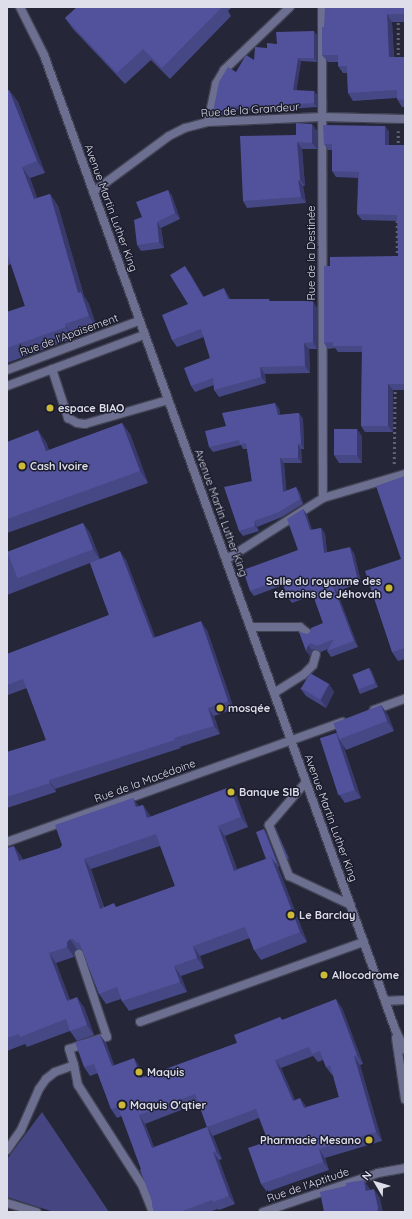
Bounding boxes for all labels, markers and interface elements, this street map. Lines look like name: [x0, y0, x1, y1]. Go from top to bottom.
street label: Rue de la Grandeur: [200, 100, 300, 120]
street label: Avenue Martin Luther King: [82, 142, 140, 274]
street label: Rue de la Destinée: [304, 205, 318, 301]
street label: Rue de l'Apaisement: [18, 311, 120, 359]
place label: espace BIAO: [58, 401, 124, 415]
marker: espace BIAO: [45, 403, 55, 413]
street label: Avenue Martin Luther King: [192, 447, 250, 579]
place label: Cash Ivoire: [30, 459, 88, 473]
marker: Cash Ivoire: [17, 461, 27, 471]
place label: Salle du royaume des témoins de Jéhovah: [266, 575, 381, 601]
marker: Salle du royaume des témoins de Jéhovah: [384, 583, 394, 593]
place label: mosqée: [228, 701, 270, 715]
marker: mosqée: [215, 703, 225, 713]
street label: Avenue Martin Luther King: [302, 752, 360, 884]
street label: Rue de la Macédoine: [93, 757, 197, 805]
place label: Banque SIB: [239, 785, 299, 799]
marker: Banque SIB: [226, 787, 236, 797]
place label: Le Barclay: [299, 908, 355, 922]
marker: Le Barclay: [286, 910, 296, 920]
place label: Allocodrome: [332, 968, 399, 982]
marker: Allocodrome: [319, 970, 329, 980]
place label: Maquis: [147, 1065, 184, 1079]
marker: Maquis: [134, 1067, 144, 1077]
place label: Maquis O'qtier: [130, 1098, 206, 1112]
marker: Maquis O'qtier: [117, 1100, 127, 1110]
place label: Pharmacie Mesano: [260, 1133, 361, 1147]
marker: Pharmacie Mesano: [364, 1135, 374, 1145]
north arrow: [356, 1163, 396, 1203]
street label: Rue de l'Aptitude: [265, 1165, 351, 1205]
text: N: [359, 1168, 375, 1183]

